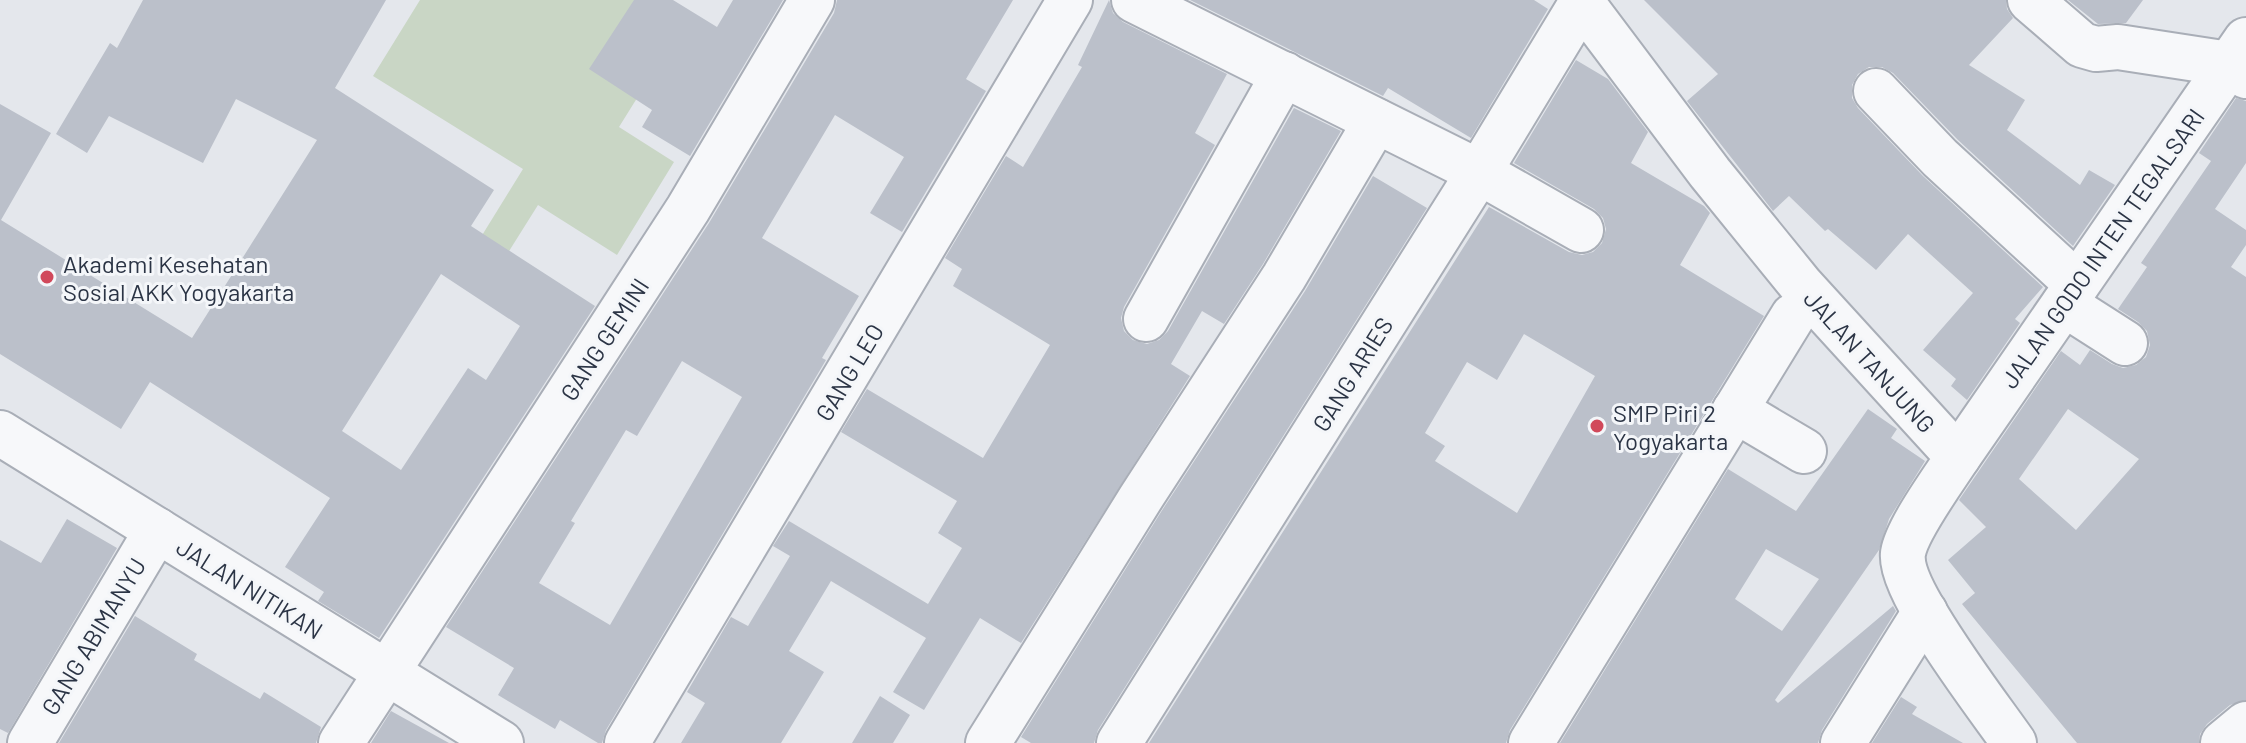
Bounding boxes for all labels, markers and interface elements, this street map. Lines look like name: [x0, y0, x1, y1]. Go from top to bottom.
street label: JALAN GODO INTEN TEGALSARI: [1994, 103, 2210, 393]
place label: Akademi Kesehatan Sosial AKK Yogyakarta: [63, 249, 294, 306]
marker: Akademi Kesehatan Sosial AKK Yogyakarta: [38, 268, 56, 286]
street label: GANG GEMINI: [554, 272, 654, 406]
street label: JALAN TANJUNG: [1798, 284, 1942, 438]
street label: GANG ARIES: [1306, 312, 1398, 436]
street label: GANG LEO: [809, 318, 889, 426]
place label: SMP Piri 2 Yogyakarta: [1613, 398, 1728, 455]
marker: SMP Piri 2 Yogyakarta: [1588, 417, 1606, 435]
street label: JALAN NITIKAN: [172, 531, 328, 645]
street label: GANG ABIMANYU: [35, 552, 151, 720]

